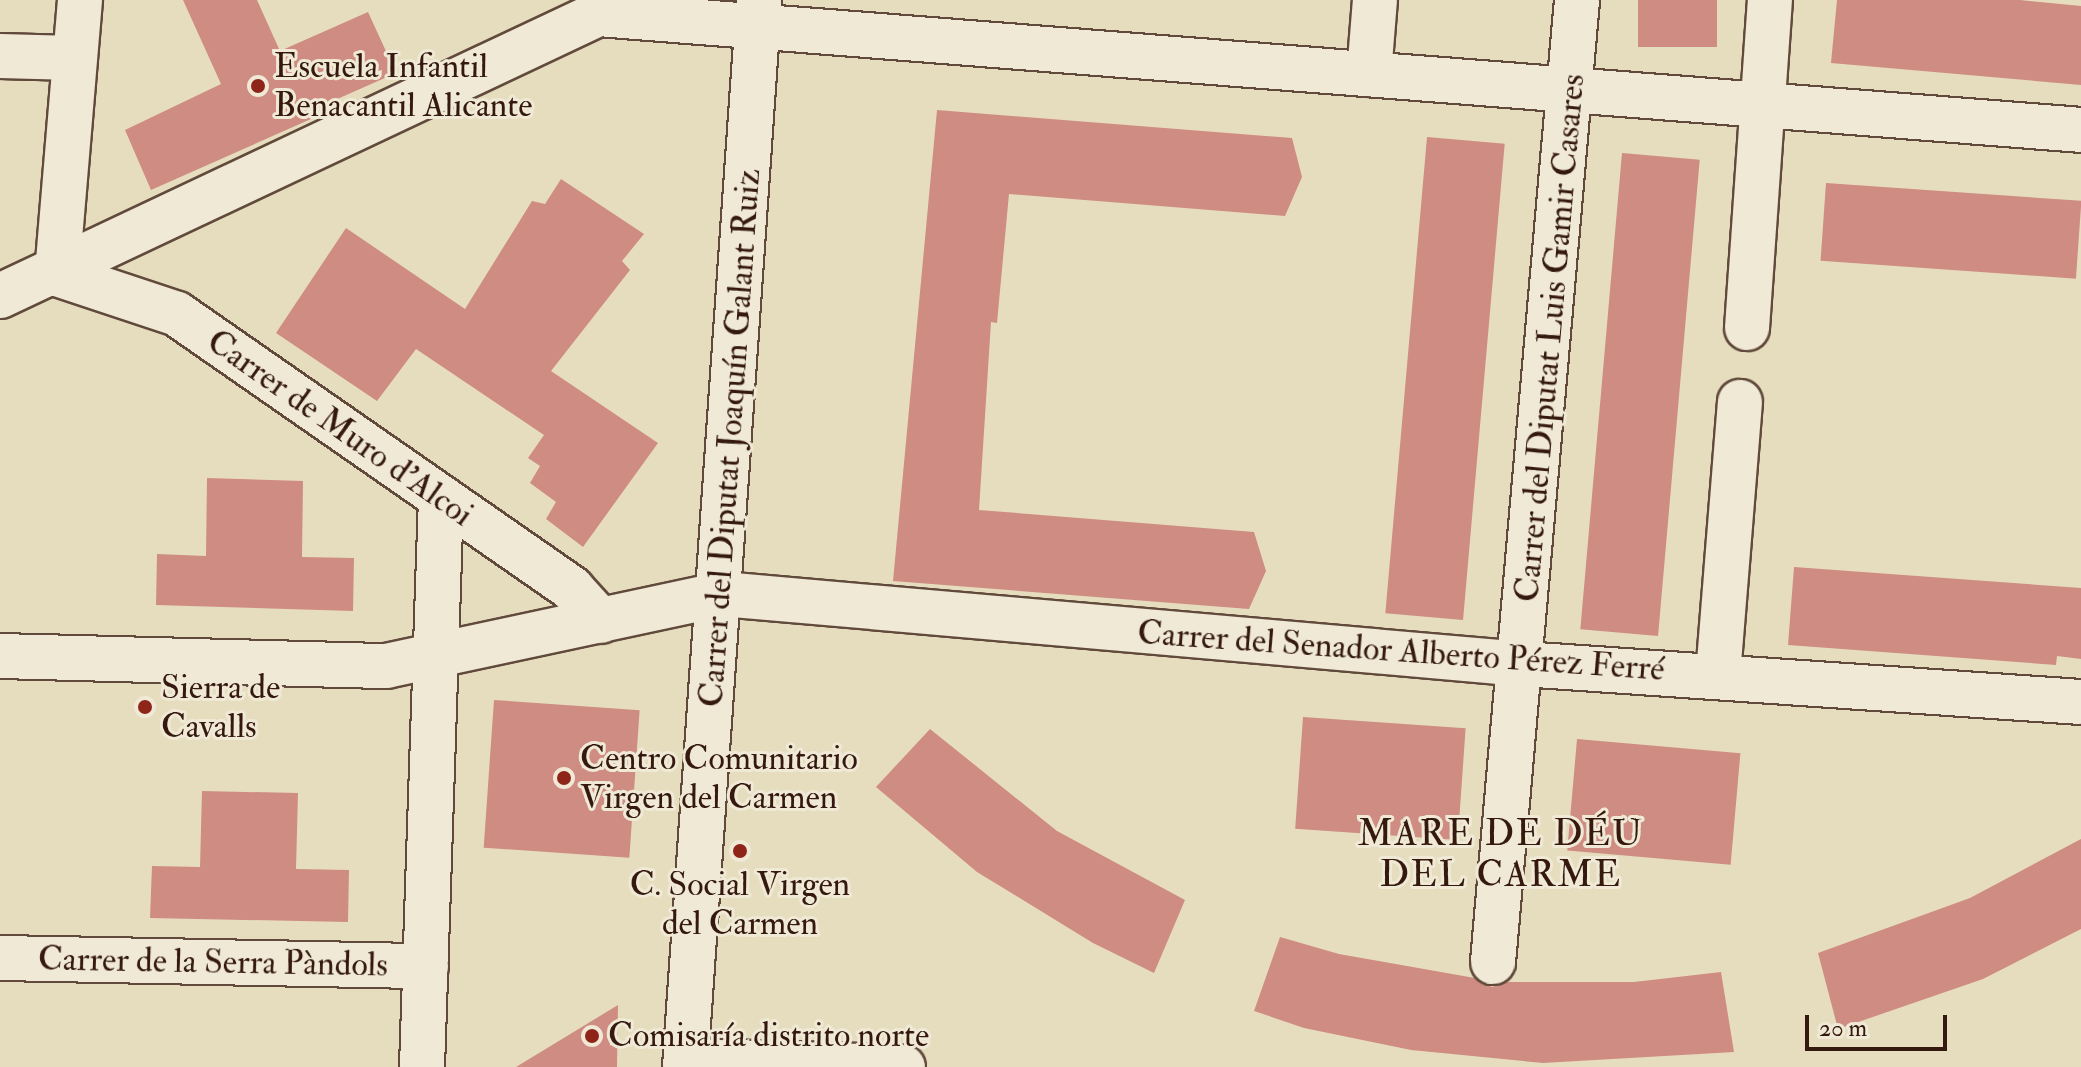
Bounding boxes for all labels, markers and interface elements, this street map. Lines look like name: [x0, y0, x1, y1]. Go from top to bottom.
place label: Escuela Infantil Benacantil Alicante: [274, 46, 532, 126]
street label: Carrer del Diputat Luis Gamir Casares: [1507, 72, 1593, 604]
marker: Escuela Infantil Benacantil Alicante: [249, 77, 267, 95]
street label: Carrer del Diputat Joaquín Galant Ruiz: [691, 167, 769, 709]
street label: Carrer de Muro d'Alcoi: [199, 321, 481, 535]
street label: Carrer del Senador Alberto Pérez Ferré: [1136, 612, 1666, 690]
place label: Sierra de Cavalls: [161, 667, 280, 746]
marker: Sierra de Cavalls: [136, 698, 154, 716]
place label: Centro Comunitario Virgen del Carmen: [580, 738, 858, 818]
marker: Centro Comunitario Virgen del Carmen: [555, 769, 573, 787]
district label: MARE DE DÉU DEL CARME: [1358, 811, 1644, 896]
marker: C. Social Virgen del Carmen: [731, 842, 749, 860]
place label: C. Social Virgen del Carmen: [630, 864, 850, 944]
street label: Carrer de la Serra Pàndols: [38, 939, 388, 985]
scale bar: [1809, 999, 1951, 1049]
text: 20 m: [1819, 1013, 1867, 1044]
place label: Comisaría distrito norte: [608, 1016, 929, 1056]
marker: Comisaría distrito norte: [583, 1027, 601, 1045]

